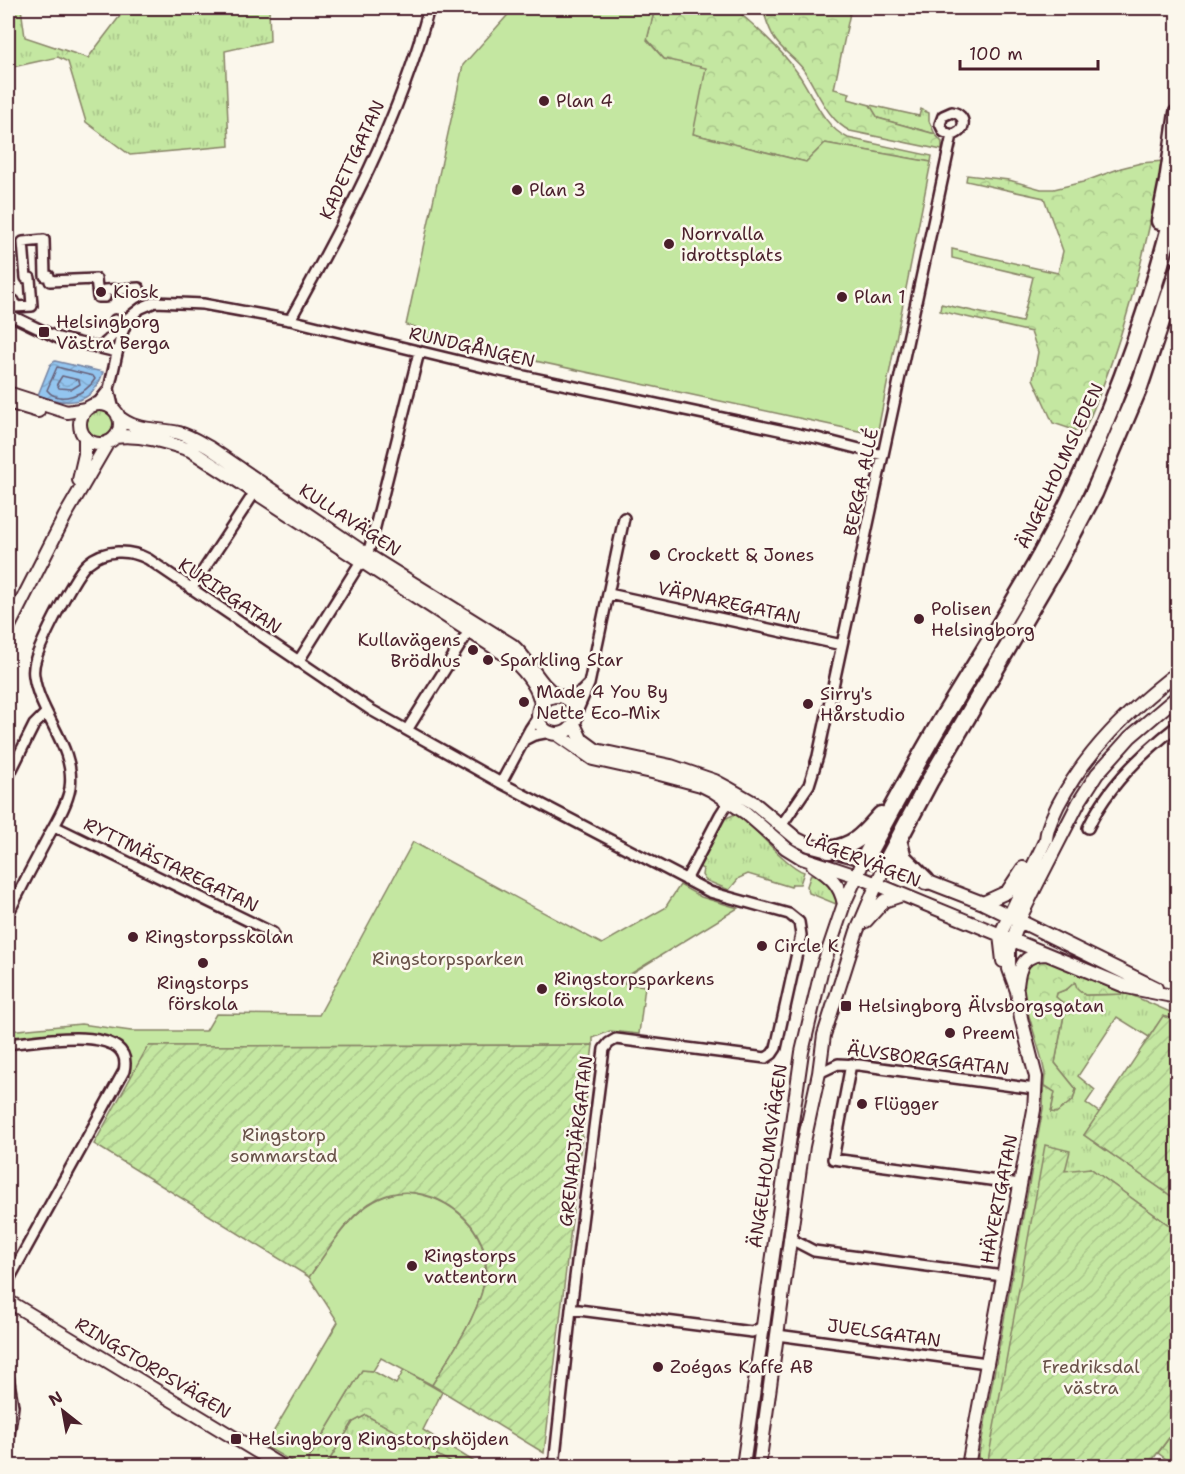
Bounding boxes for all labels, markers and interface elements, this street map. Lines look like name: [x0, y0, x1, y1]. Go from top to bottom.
scale bar: [960, 33, 1098, 71]
text: 100 m: [969, 42, 1023, 66]
place label: Plan 4: [556, 89, 613, 113]
marker: Plan 4: [537, 94, 551, 108]
street label: KADETTGATAN: [314, 96, 390, 224]
place label: Plan 3: [529, 178, 586, 202]
marker: Plan 3: [510, 183, 524, 197]
place label: Norrvalla idrottsplats: [681, 222, 783, 267]
marker: Norrvalla idrottsplats: [662, 237, 676, 251]
place label: Kiosk: [113, 280, 159, 304]
marker: Kiosk: [94, 285, 108, 299]
place label: Plan 1: [854, 285, 906, 309]
marker: Plan 1: [835, 290, 849, 304]
place label: Helsingborg Västra Berga: [56, 310, 170, 355]
street label: RUNDGÅNGEN: [407, 321, 537, 373]
marker: Helsingborg Västra Berga: [37, 325, 51, 339]
street label: ÄNGELHOLMSLEDEN: [1011, 379, 1109, 553]
street label: BERGA ALLÉ: [838, 426, 884, 538]
street label: KULLAVÄGEN: [294, 478, 406, 562]
place label: Crockett & Jones: [667, 543, 814, 567]
marker: Crockett & Jones: [648, 548, 662, 562]
street label: KURIRGATAN: [174, 553, 286, 639]
street label: VÄPNAREGATAN: [655, 576, 803, 630]
place label: Polisen Helsingborg: [931, 597, 1035, 642]
marker: Polisen Helsingborg: [912, 612, 926, 626]
place label: Kullavägens Brödhus: [358, 628, 461, 673]
marker: Kullavägens Brödhus: [466, 643, 480, 657]
place label: Sparkling Star: [500, 648, 623, 672]
marker: Sparkling Star: [481, 653, 495, 667]
place label: Made 4 You By Nette Eco-Mix: [536, 680, 668, 725]
place label: Sirry's Hårstudio: [820, 682, 905, 727]
marker: Made 4 You By Nette Eco-Mix: [517, 695, 531, 709]
marker: Sirry's Hårstudio: [801, 697, 815, 711]
street label: RYTTMÄSTAREGATAN: [80, 812, 262, 918]
street label: LÄGERVÄGEN: [802, 827, 924, 893]
place label: Ringstorpsskolan: [145, 925, 294, 949]
marker: Ringstorpsskolan: [126, 930, 140, 944]
place label: Circle K: [774, 934, 840, 958]
marker: Circle K: [755, 939, 769, 953]
park label: Ringstorpsparken: [372, 947, 524, 971]
marker: Ringstorps förskola: [196, 956, 210, 970]
place label: Ringstorpsparkens förskola: [554, 967, 715, 1012]
place label: Ringstorps förskola: [157, 971, 249, 1016]
marker: Ringstorpsparkens förskola: [535, 982, 549, 996]
place label: Helsingborg Älvsborgsgatan: [858, 994, 1104, 1018]
marker: Helsingborg Älvsborgsgatan: [839, 999, 853, 1013]
place label: Preem: [962, 1021, 1015, 1045]
marker: Preem: [943, 1026, 957, 1040]
street label: ÄLVSBORGSGATAN: [845, 1037, 1011, 1081]
street label: GRENADJÄRGATAN: [554, 1054, 598, 1228]
street label: ÄNGELHOLMSVÄGEN: [743, 1062, 793, 1250]
place label: Flügger: [874, 1092, 939, 1116]
marker: Flügger: [855, 1097, 869, 1111]
park label: Ringstorp sommarstad: [230, 1123, 338, 1168]
street label: HÄVERTGATAN: [975, 1132, 1023, 1266]
place label: Ringstorps vattentorn: [424, 1244, 517, 1289]
marker: Ringstorps vattentorn: [405, 1259, 419, 1273]
street label: RINGSTORPSVÄGEN: [71, 1312, 235, 1424]
street label: JUELSGATAN: [826, 1313, 942, 1353]
place label: Zoégas Kaffe AB: [670, 1355, 813, 1379]
park label: Fredriksdal västra: [1042, 1355, 1140, 1400]
marker: Zoégas Kaffe AB: [651, 1360, 665, 1374]
north arrow: [33, 1381, 93, 1441]
text: N: [45, 1386, 66, 1411]
place label: Helsingborg Ringstorpshöjden: [248, 1427, 509, 1451]
marker: Helsingborg Ringstorpshöjden: [229, 1432, 243, 1446]

